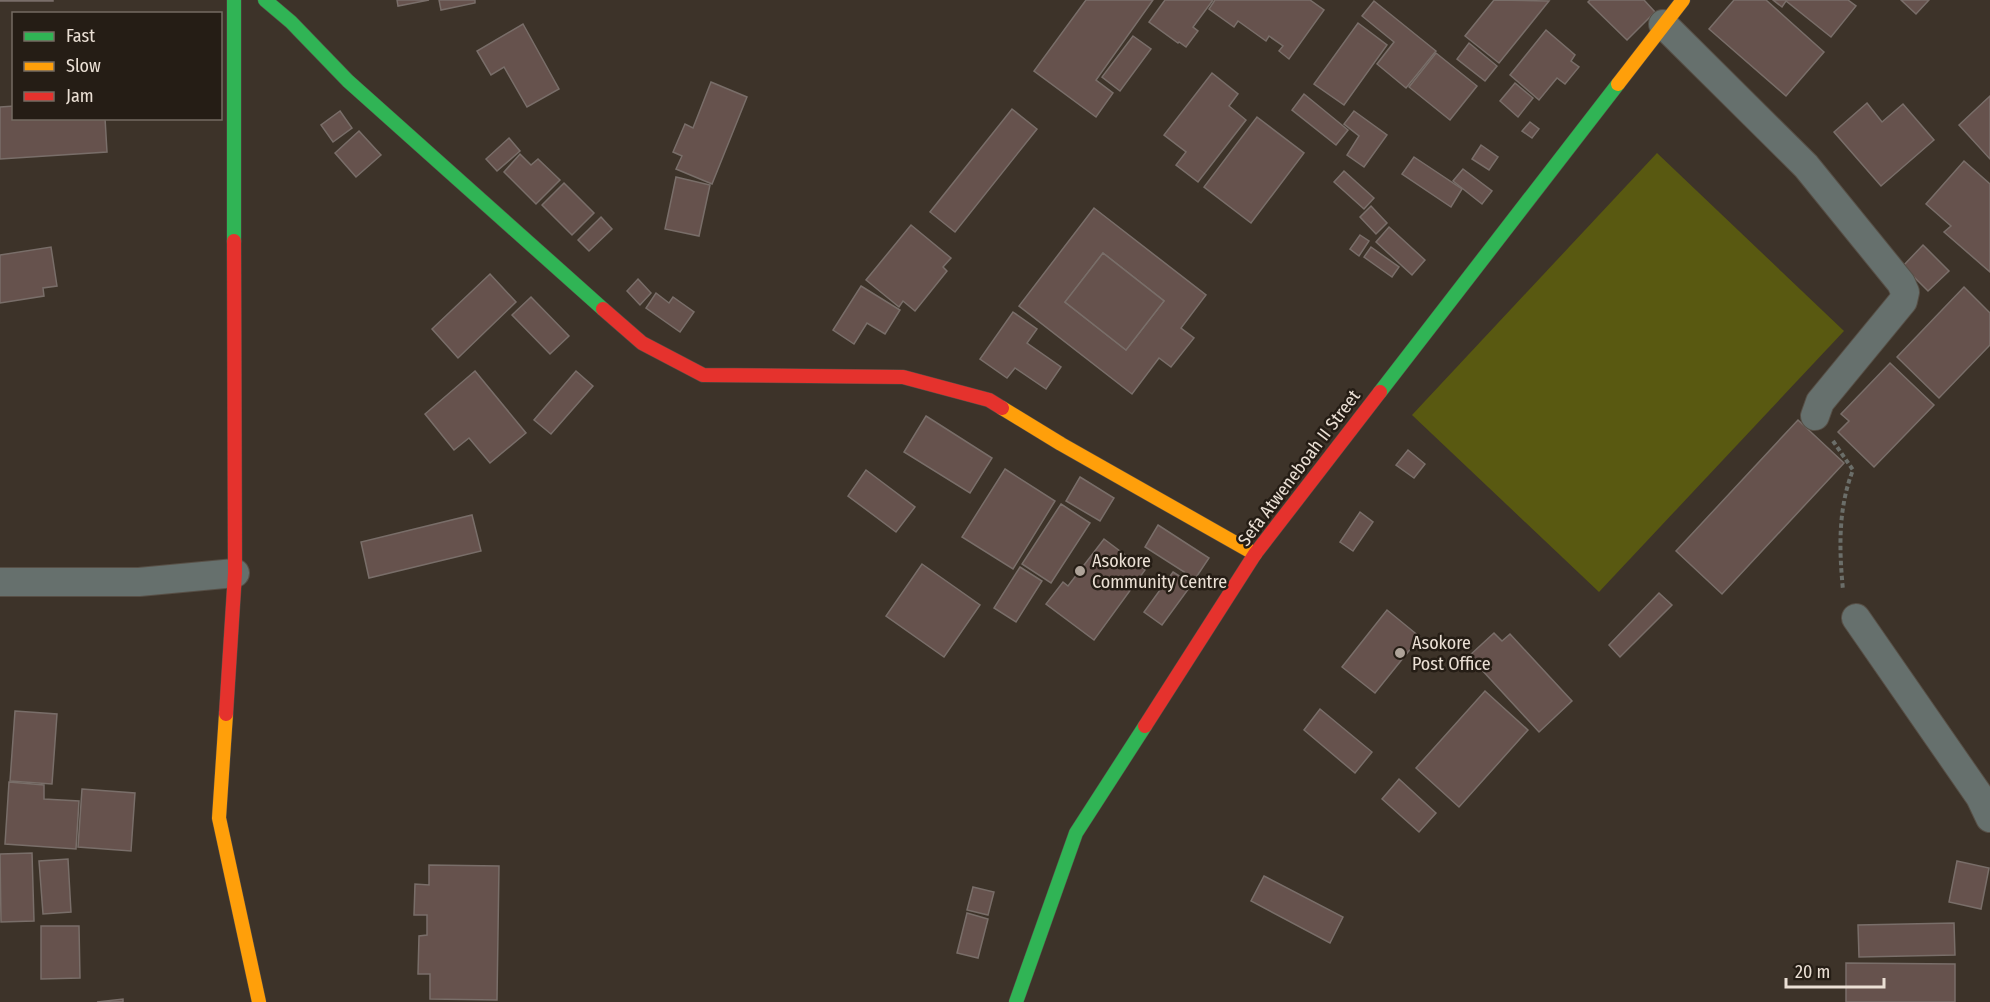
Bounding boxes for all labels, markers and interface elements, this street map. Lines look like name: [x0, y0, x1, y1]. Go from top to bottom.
legend: [12, 12, 222, 120]
text: Fast: [66, 25, 95, 47]
text: Slow: [66, 55, 101, 77]
text: Jam: [66, 85, 94, 107]
street label: Sefa Atweneboah II Street: [1233, 386, 1365, 550]
place label: Asokore Community Centre: [1092, 550, 1227, 593]
marker: Asokore Community Centre: [1073, 564, 1087, 578]
place label: Asokore Post Office: [1412, 632, 1491, 675]
marker: Asokore Post Office: [1393, 646, 1407, 660]
scale bar: [1786, 951, 1884, 989]
text: 20 m: [1795, 961, 1830, 983]

